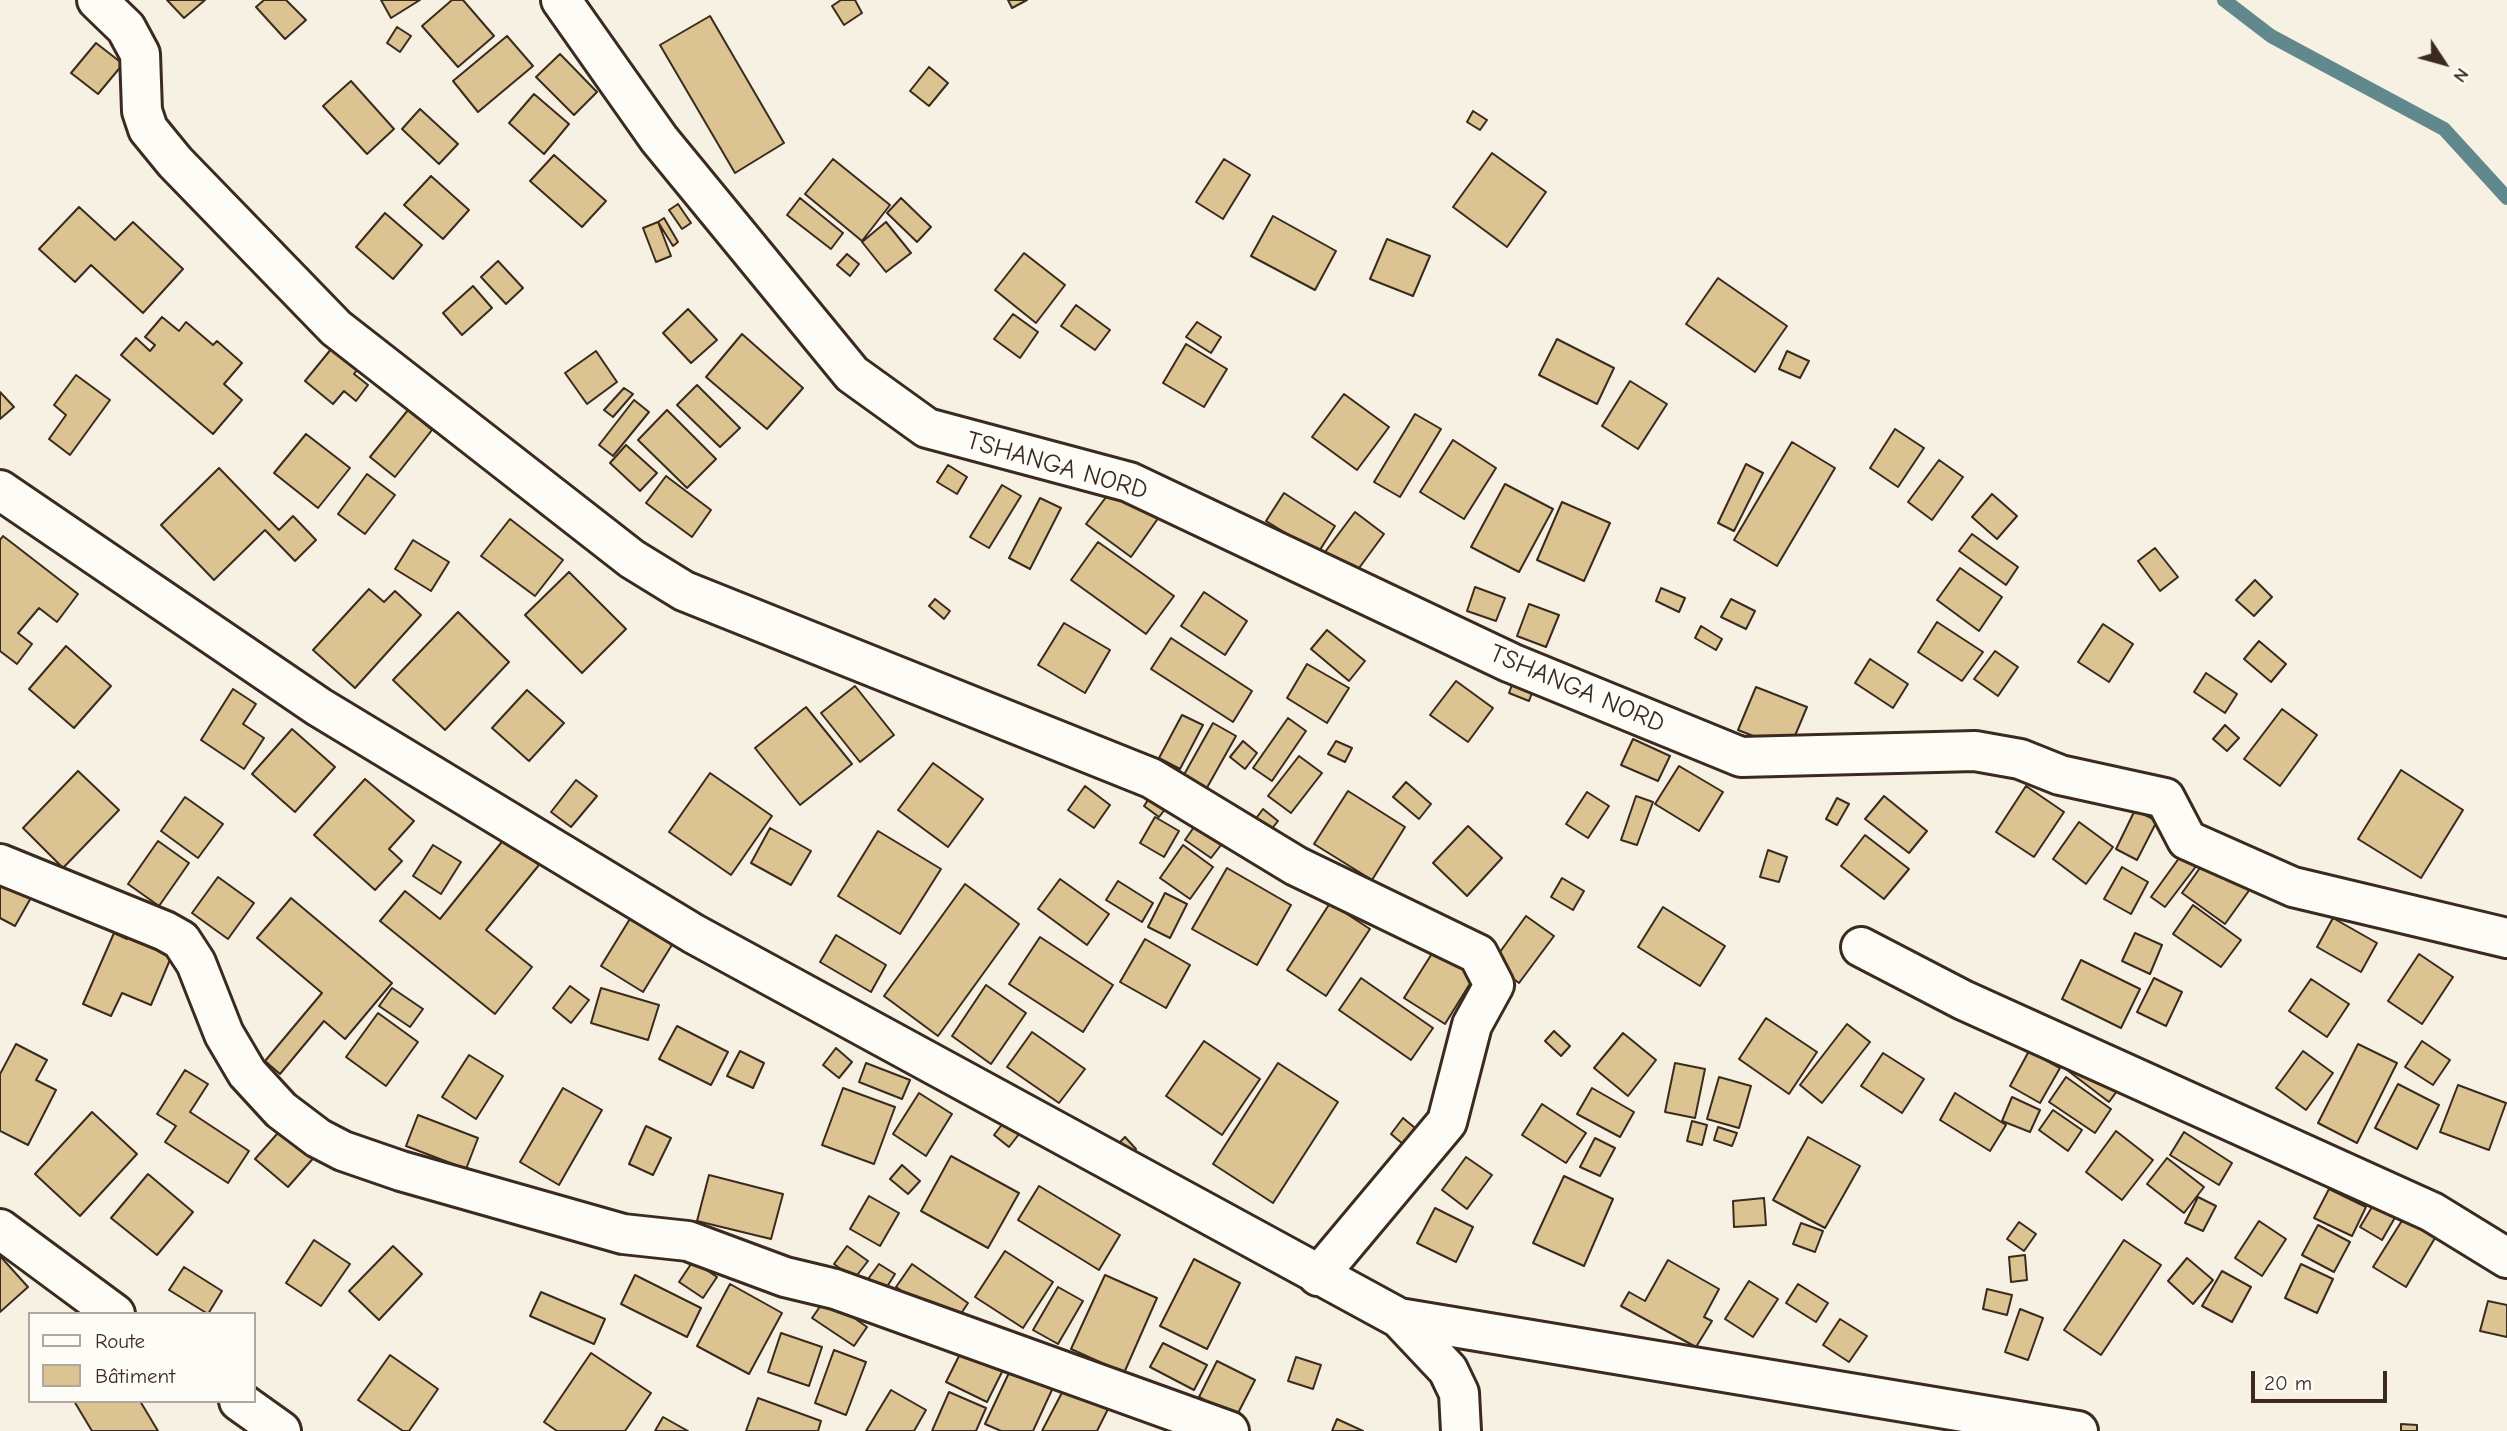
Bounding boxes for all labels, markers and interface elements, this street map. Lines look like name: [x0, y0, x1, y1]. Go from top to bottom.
north arrow: [2409, 28, 2479, 98]
text: N: [2448, 64, 2474, 87]
street label: TSHANGA NORD: [963, 425, 1151, 507]
street label: TSHANGA NORD: [1485, 638, 1669, 740]
legend: [28, 1312, 256, 1403]
text: Route: [95, 1329, 145, 1353]
scale bar: [2255, 1358, 2392, 1402]
text: Bâtiment: [95, 1364, 175, 1388]
text: 20 m: [2264, 1371, 2312, 1395]

